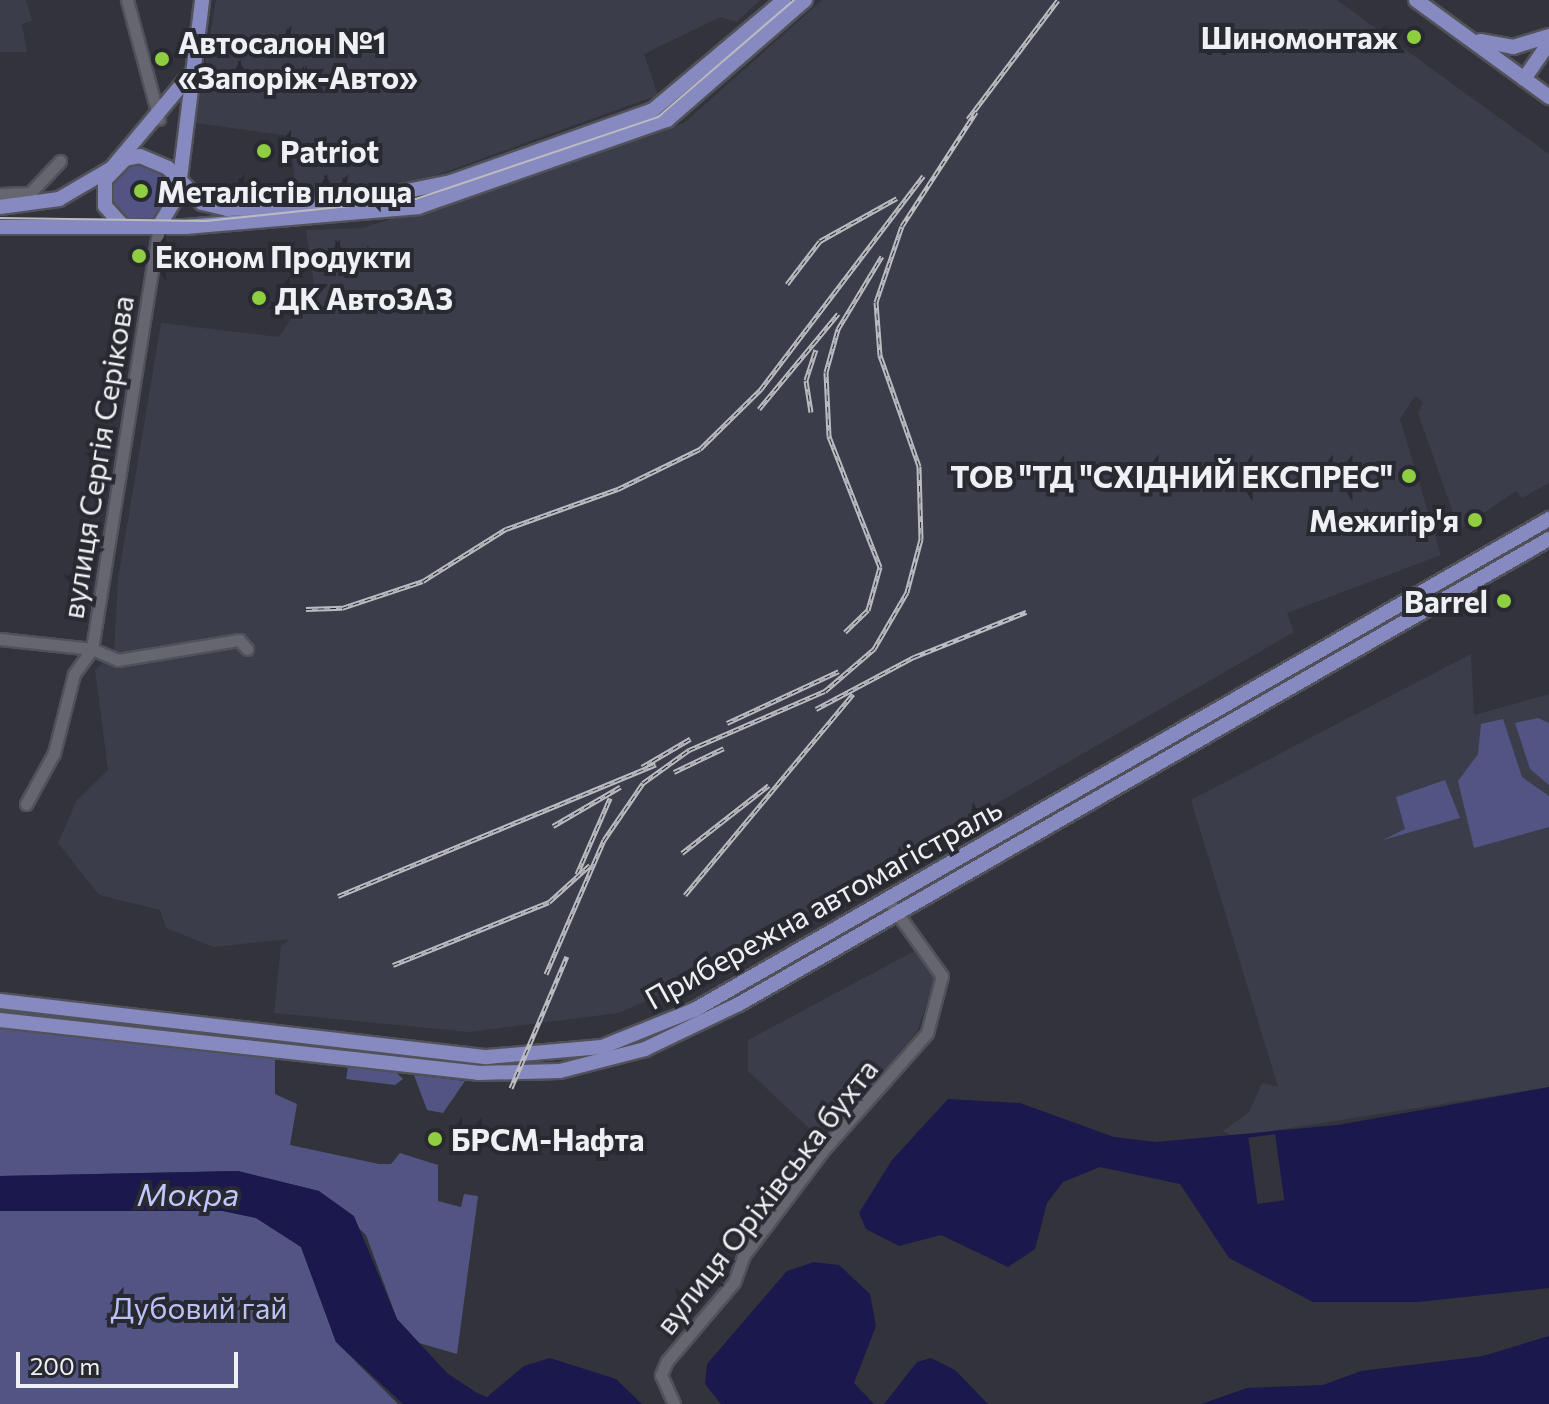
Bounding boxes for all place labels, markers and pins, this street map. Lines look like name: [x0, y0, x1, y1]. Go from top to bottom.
place label: Шиномонтаж: [1201, 19, 1398, 55]
place label: Автосалон №1 «Запоріж-Авто»: [178, 24, 418, 94]
marker: Шиномонтаж: [1405, 28, 1423, 46]
marker: Автосалон №1 «Запоріж-Авто»: [153, 50, 171, 68]
place label: Patriot: [280, 133, 379, 169]
marker: Patriot: [255, 142, 273, 160]
place label: Металістів площа: [157, 173, 412, 209]
marker: Металістів площа: [132, 182, 150, 200]
place label: Економ Продукти: [155, 238, 412, 274]
marker: Економ Продукти: [130, 247, 148, 265]
place label: ДК АвтоЗАЗ: [275, 280, 453, 316]
marker: ДК АвтоЗАЗ: [250, 289, 268, 307]
place label: ТОВ "ТД "СХІДНИЙ ЕКСПРЕС": [950, 458, 1393, 494]
marker: ТОВ "ТД "СХІДНИЙ ЕКСПРЕС": [1400, 467, 1418, 485]
place label: Межигір'я: [1309, 502, 1459, 538]
marker: Межигір'я: [1466, 511, 1484, 529]
place label: Barrel: [1404, 583, 1488, 619]
marker: Barrel: [1495, 592, 1513, 610]
place label: БРСМ-Нафта: [451, 1121, 644, 1157]
marker: БРСМ-Нафта: [426, 1130, 444, 1148]

